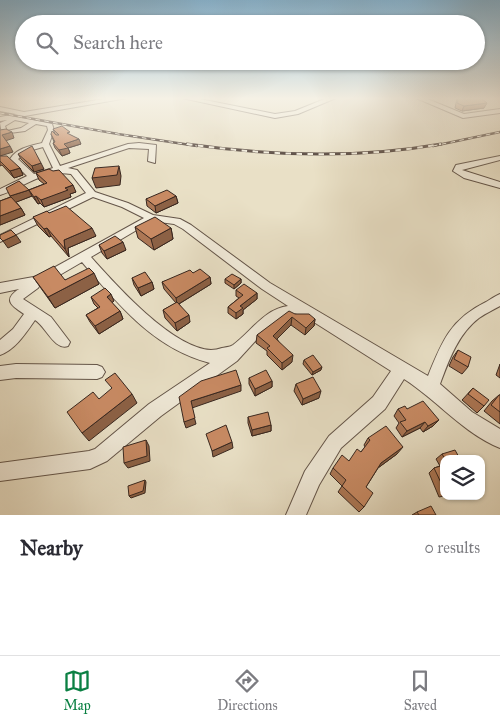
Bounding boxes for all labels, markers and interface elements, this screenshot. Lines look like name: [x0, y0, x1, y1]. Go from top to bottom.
search box: [15, 15, 485, 70]
icon: search: [33, 29, 61, 57]
text: Search here: [73, 31, 163, 54]
map controls: [440, 455, 485, 500]
button: layers: [440, 455, 485, 500]
text: Nearby: [20, 535, 83, 561]
text: 0 results: [425, 538, 480, 557]
tab: Map: [63, 667, 91, 714]
tab: Directions: [217, 667, 278, 714]
tab: Saved: [404, 667, 437, 714]

